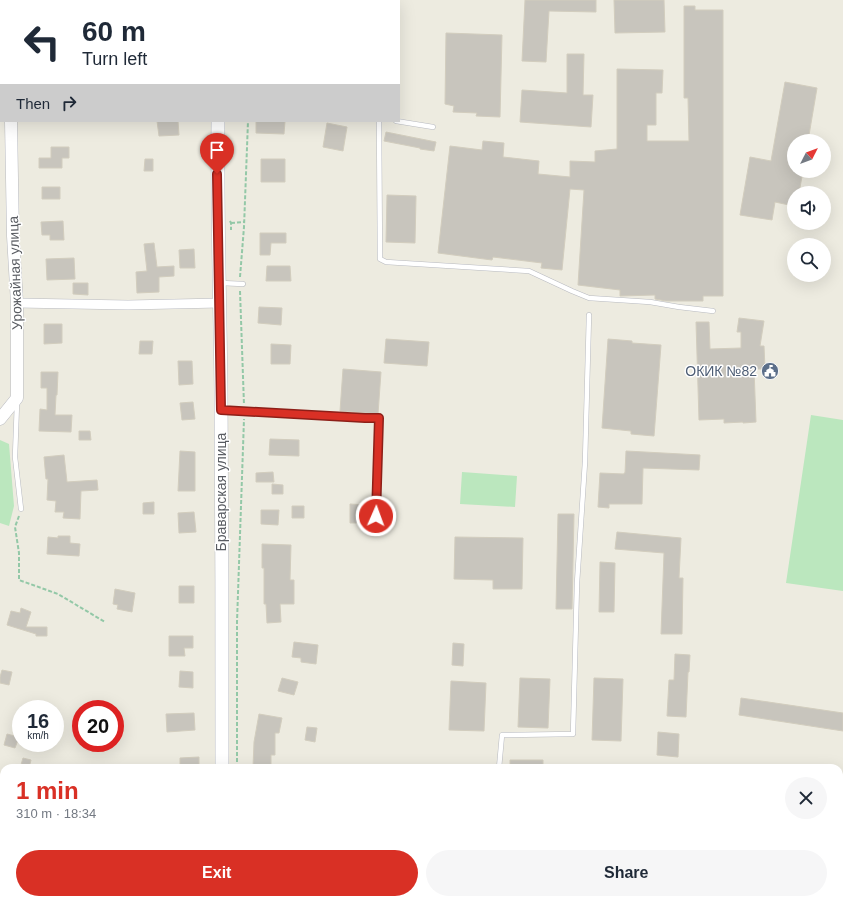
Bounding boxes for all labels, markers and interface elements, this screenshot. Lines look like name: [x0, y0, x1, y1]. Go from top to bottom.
icon: left: [16, 16, 68, 68]
text: 60 m: [82, 16, 146, 47]
text: Turn left: [82, 49, 147, 69]
icon: right: [58, 92, 80, 114]
text: Then: [16, 95, 50, 112]
pin: [200, 133, 234, 174]
north arrow: [787, 134, 831, 178]
map controls: [787, 134, 831, 282]
icon: arrive: [206, 139, 228, 161]
button: sound: [787, 186, 831, 230]
street label: Урожайная улица: [5, 215, 25, 330]
button: search: [787, 238, 831, 282]
public building icon: ОКИК №82: [760, 361, 780, 381]
place label: ОКИК №82: [685, 363, 757, 379]
street label: Браварская улица: [213, 432, 229, 551]
position arrow: [355, 495, 397, 537]
speed limit sign: 20: [72, 700, 124, 752]
text: 16: [27, 710, 49, 732]
text: km/h: [27, 730, 49, 741]
text: 1 min: [16, 777, 79, 804]
button: close: [785, 777, 827, 819]
text: 310 m · 18:34: [16, 806, 96, 821]
button: Exit: [16, 850, 418, 896]
button: Share: [426, 850, 827, 896]

